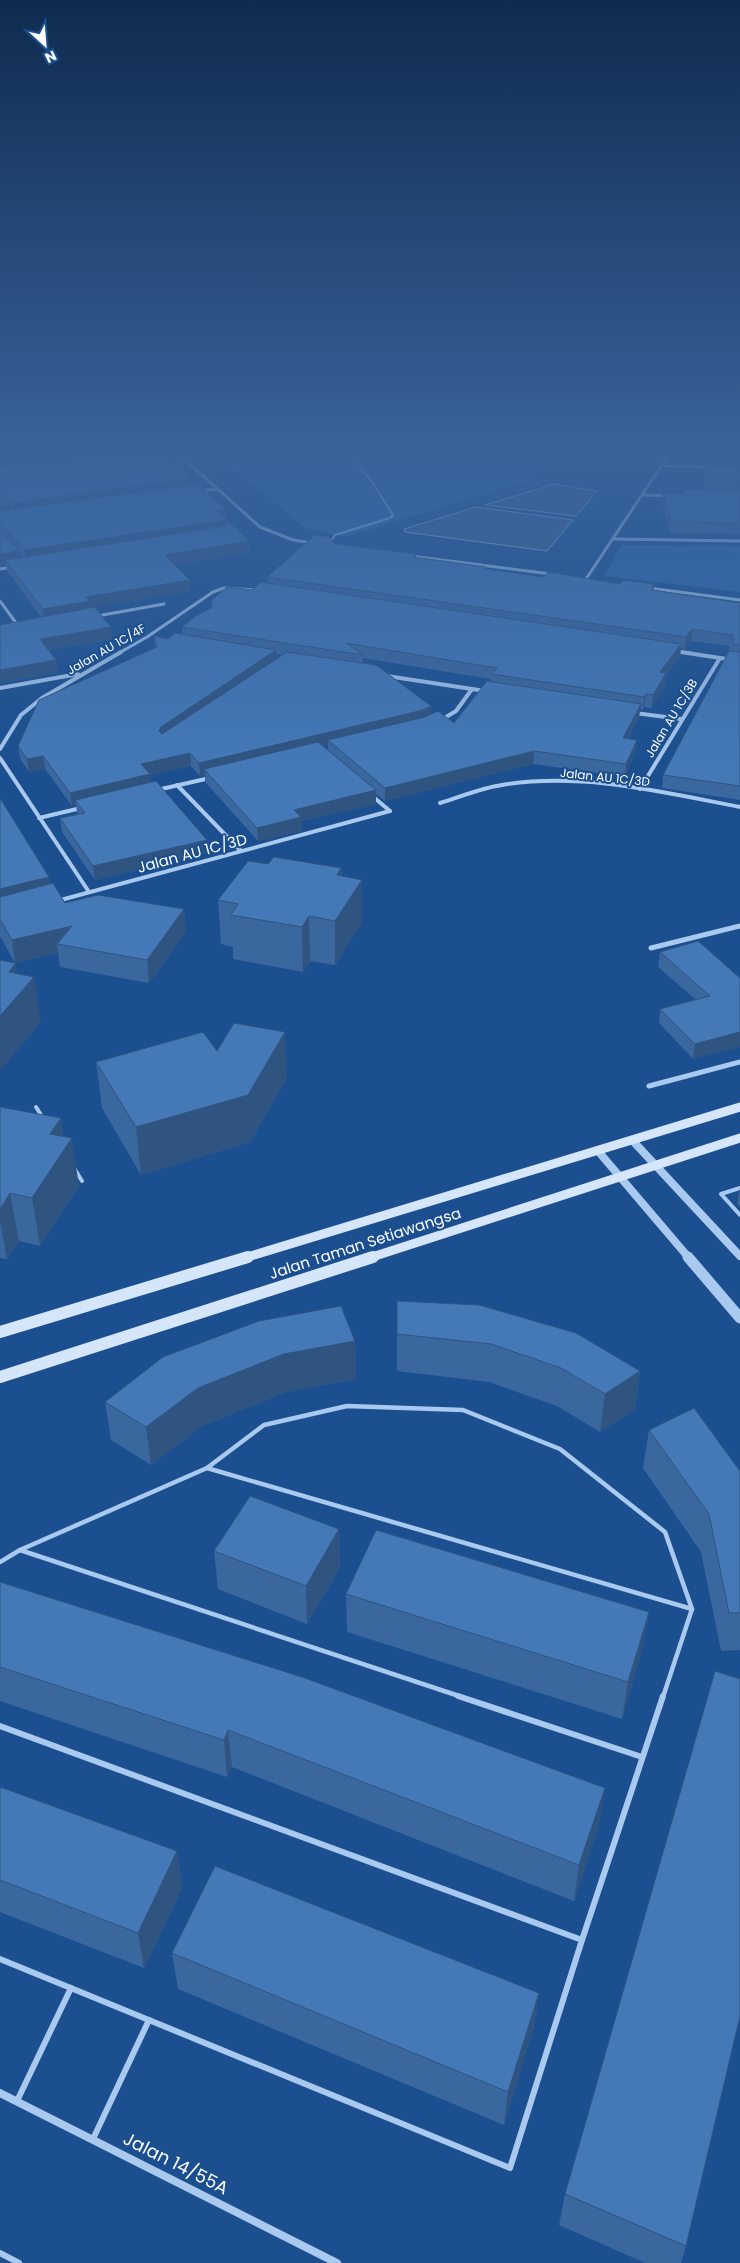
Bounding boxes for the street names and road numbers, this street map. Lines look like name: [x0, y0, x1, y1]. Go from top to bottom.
street label: Jalan AU 1C/4F: [64, 620, 148, 678]
street label: Jalan AU 1C/3B: [641, 675, 701, 761]
street label: Jalan AU 1C/3D: [559, 764, 651, 790]
street label: Jalan AU 1C/3D: [135, 828, 249, 878]
street label: Jalan Taman Setiawangsa: [266, 1202, 464, 1284]
street label: Jalan 14/55A: [119, 2126, 233, 2200]

